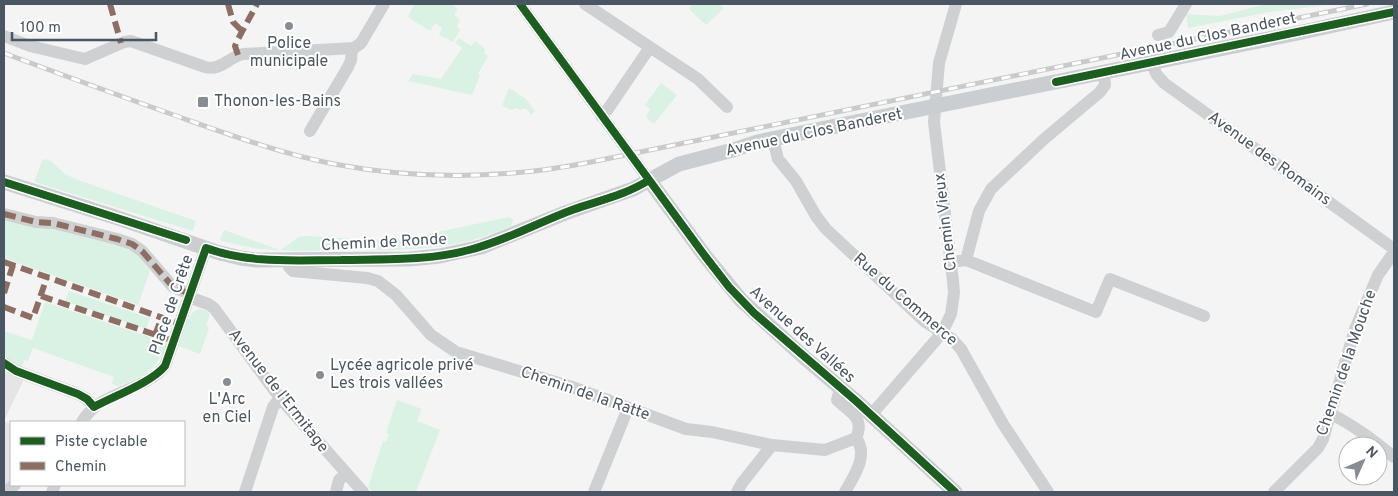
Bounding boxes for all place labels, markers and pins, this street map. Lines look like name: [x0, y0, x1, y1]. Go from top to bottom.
marker: Police municipale: [283, 20, 295, 32]
place label: Police municipale: [250, 34, 328, 72]
place label: Thonon-les-Bains: [214, 92, 341, 112]
marker: Thonon-les-Bains: [196, 95, 210, 109]
place label: Lycée agricole privé Les trois vallées: [330, 356, 473, 394]
marker: Lycée agricole privé Les trois vallées: [314, 369, 326, 381]
marker: L'Arc en Ciel: [221, 376, 233, 388]
place label: L'Arc en Ciel: [203, 390, 251, 428]

